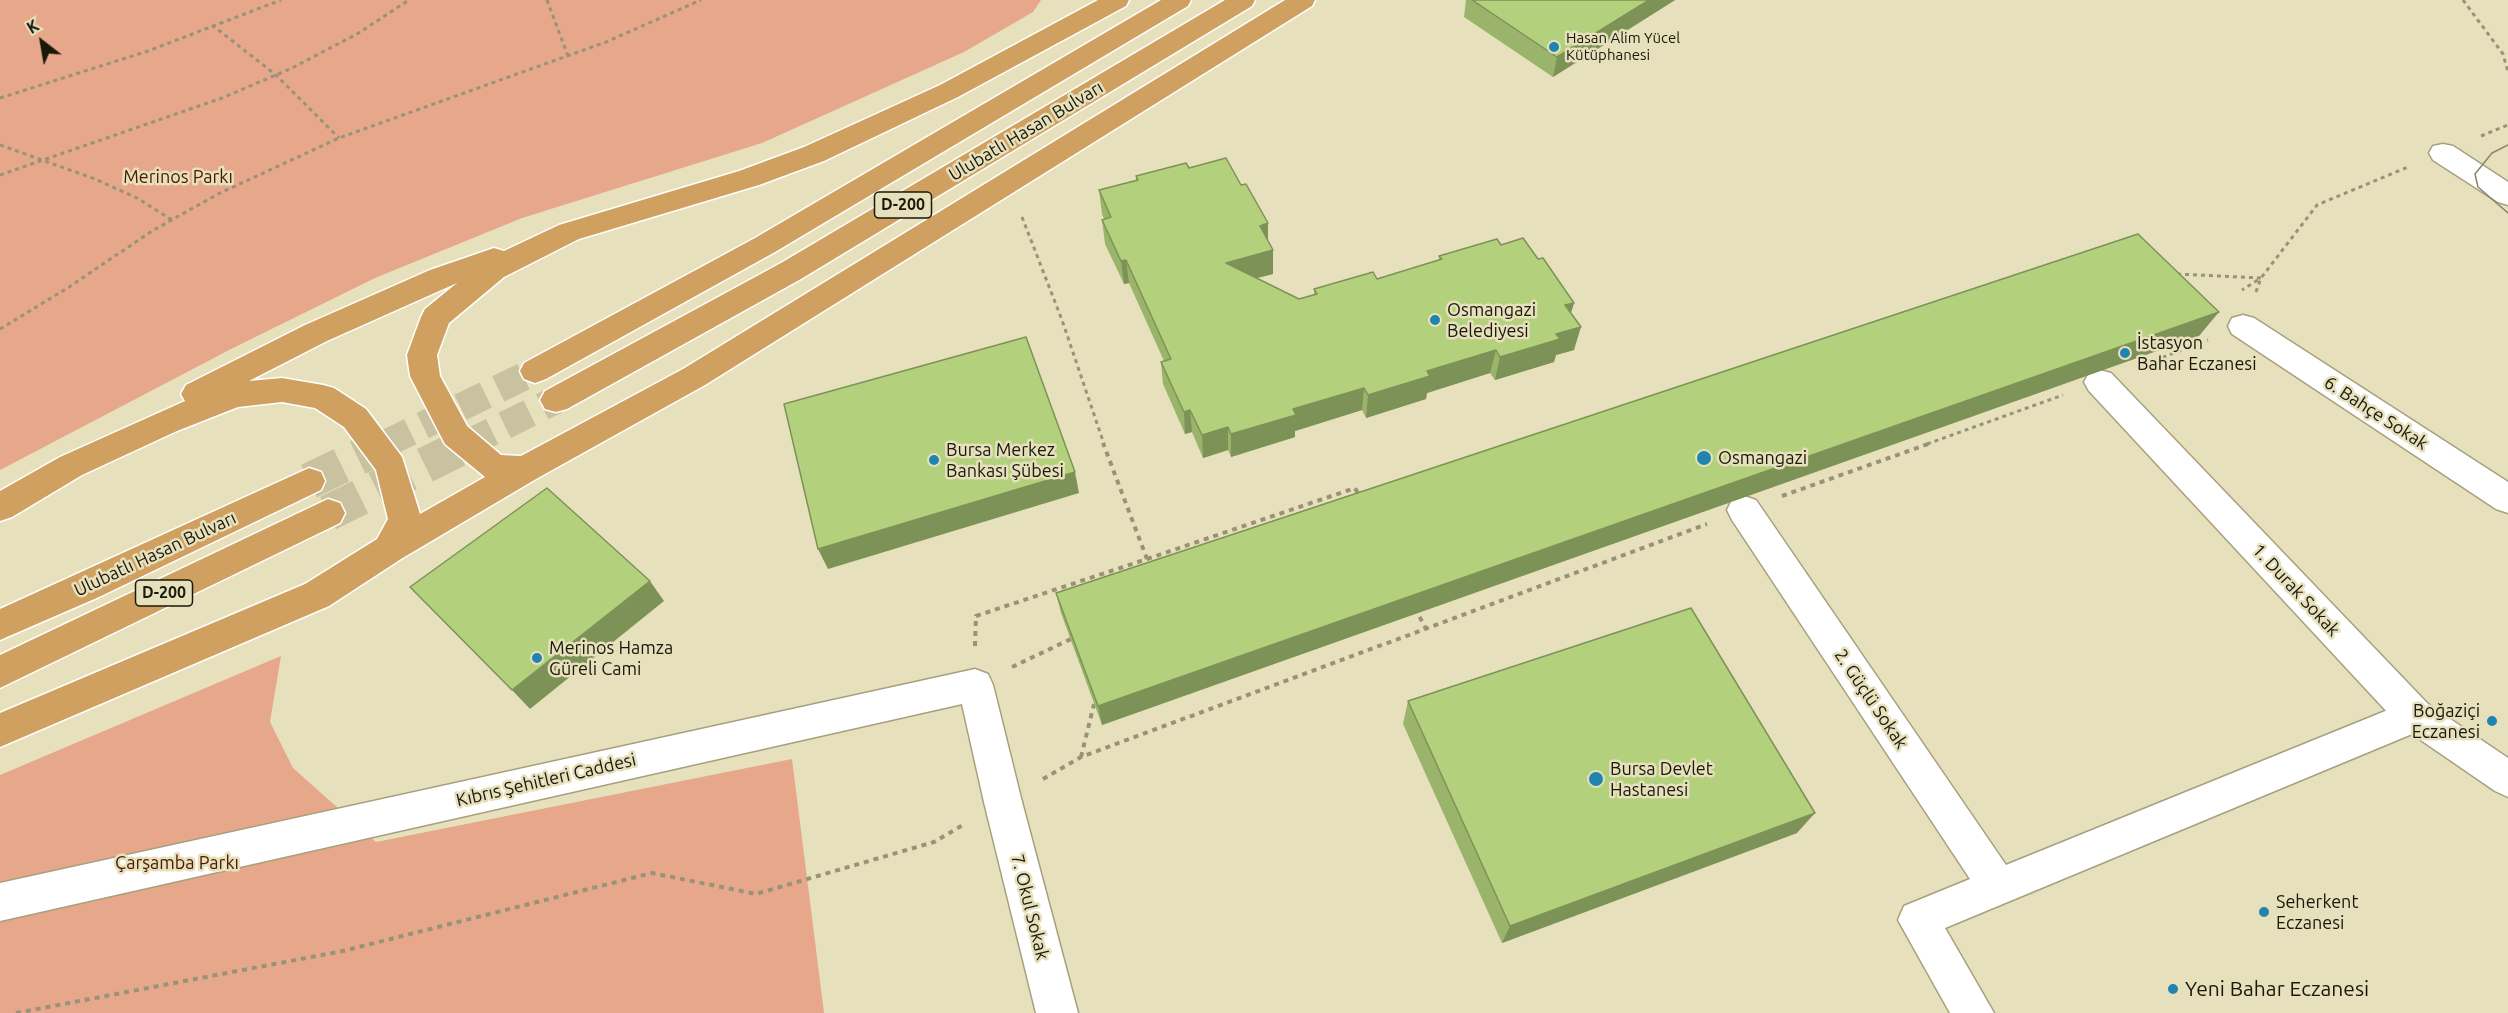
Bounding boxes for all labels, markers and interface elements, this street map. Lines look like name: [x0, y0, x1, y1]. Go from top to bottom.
north arrow: [12, 12, 72, 72]
text: K: [24, 16, 42, 37]
place label: Hasan Alim Yücel Kütüphanesi: [1566, 29, 1680, 64]
marker: Hasan Alim Yücel Kütüphanesi: [1547, 40, 1561, 54]
street label: Ulubatlı Hasan Bulvarı: [945, 76, 1107, 186]
park label: Merinos Parkı: [123, 166, 233, 188]
road number: D-200: [874, 192, 932, 218]
place label: Osmangazi Belediyesi: [1447, 299, 1536, 342]
marker: Osmangazi Belediyesi: [1428, 313, 1442, 327]
place label: İstasyon Bahar Eczanesi: [2137, 332, 2257, 374]
marker: İstasyon Bahar Eczanesi: [2118, 346, 2132, 360]
street label: 6. Bahçe Sokak: [2320, 371, 2432, 455]
place label: Bursa Merkez Bankası Şübesi: [946, 439, 1064, 482]
place label: Osmangazi: [1718, 447, 1807, 469]
marker: Osmangazi: [1695, 449, 1713, 467]
marker: Bursa Merkez Bankası Şübesi: [927, 453, 941, 467]
street label: Ulubatlı Hasan Bulvarı: [71, 507, 239, 601]
street label: 1. Durak Sokak: [2248, 539, 2344, 641]
road number: D-200: [136, 580, 192, 606]
place label: Merinos Hamza Güreli Cami: [549, 637, 673, 680]
street label: 2. Güçlü Sokak: [1830, 645, 1912, 753]
marker: Merinos Hamza Güreli Cami: [530, 651, 544, 665]
place label: Boğaziçi Eczanesi: [2412, 700, 2480, 742]
marker: Boğaziçi Eczanesi: [2485, 714, 2499, 728]
street label: Kıbrıs Şehitleri Caddesi: [454, 749, 638, 811]
place label: Bursa Devlet Hastanesi: [1610, 758, 1713, 800]
marker: Bursa Devlet Hastanesi: [1587, 770, 1605, 788]
park label: Çarşamba Parkı: [115, 852, 239, 874]
street label: 7. Okul Sokak: [1006, 852, 1054, 962]
place label: Seherkent Eczanesi: [2276, 891, 2358, 934]
marker: Seherkent Eczanesi: [2257, 905, 2271, 919]
place label: Yeni Bahar Eczanesi: [2185, 976, 2369, 1002]
marker: Yeni Bahar Eczanesi: [2166, 982, 2180, 996]

